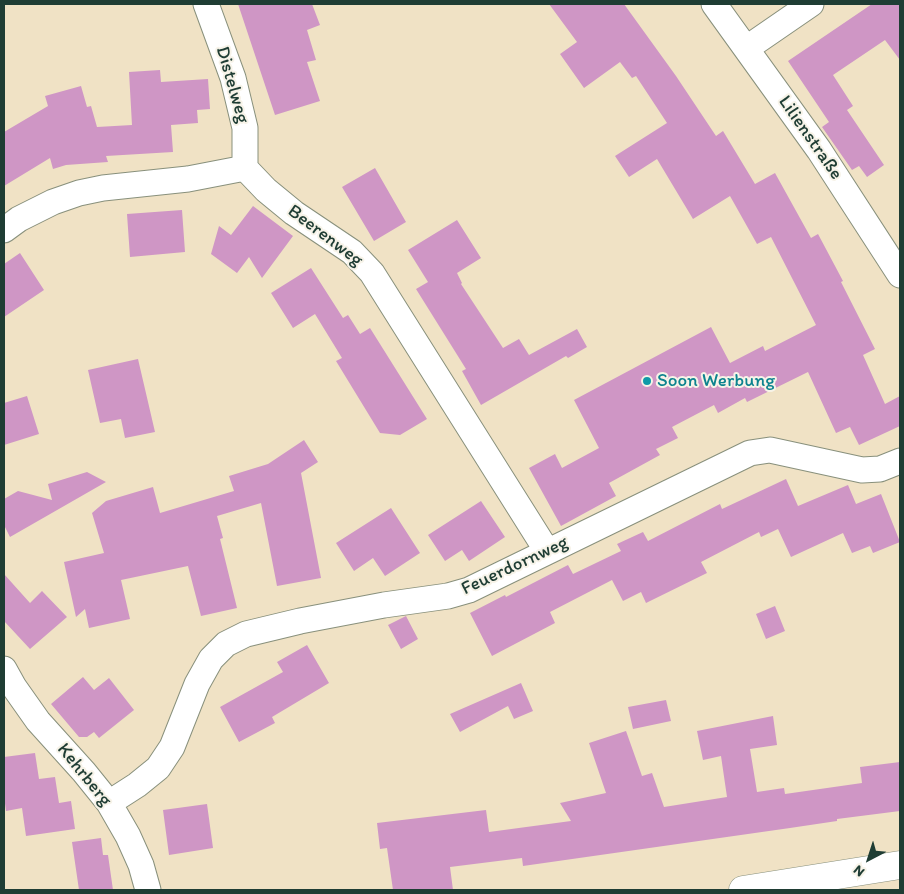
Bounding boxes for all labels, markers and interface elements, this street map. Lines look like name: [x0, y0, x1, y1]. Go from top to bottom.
street label: Distelweg: [210, 44, 254, 126]
street label: Lilienstraße: [773, 92, 847, 184]
street label: Beerenweg: [283, 200, 367, 272]
place label: Soon Werbung: [657, 370, 775, 392]
marker: Soon Werbung: [641, 375, 653, 387]
street label: Feuerdornweg: [458, 531, 572, 601]
street label: Kehrberg: [52, 739, 116, 811]
north arrow: [844, 834, 894, 884]
text: N: [850, 861, 868, 880]

